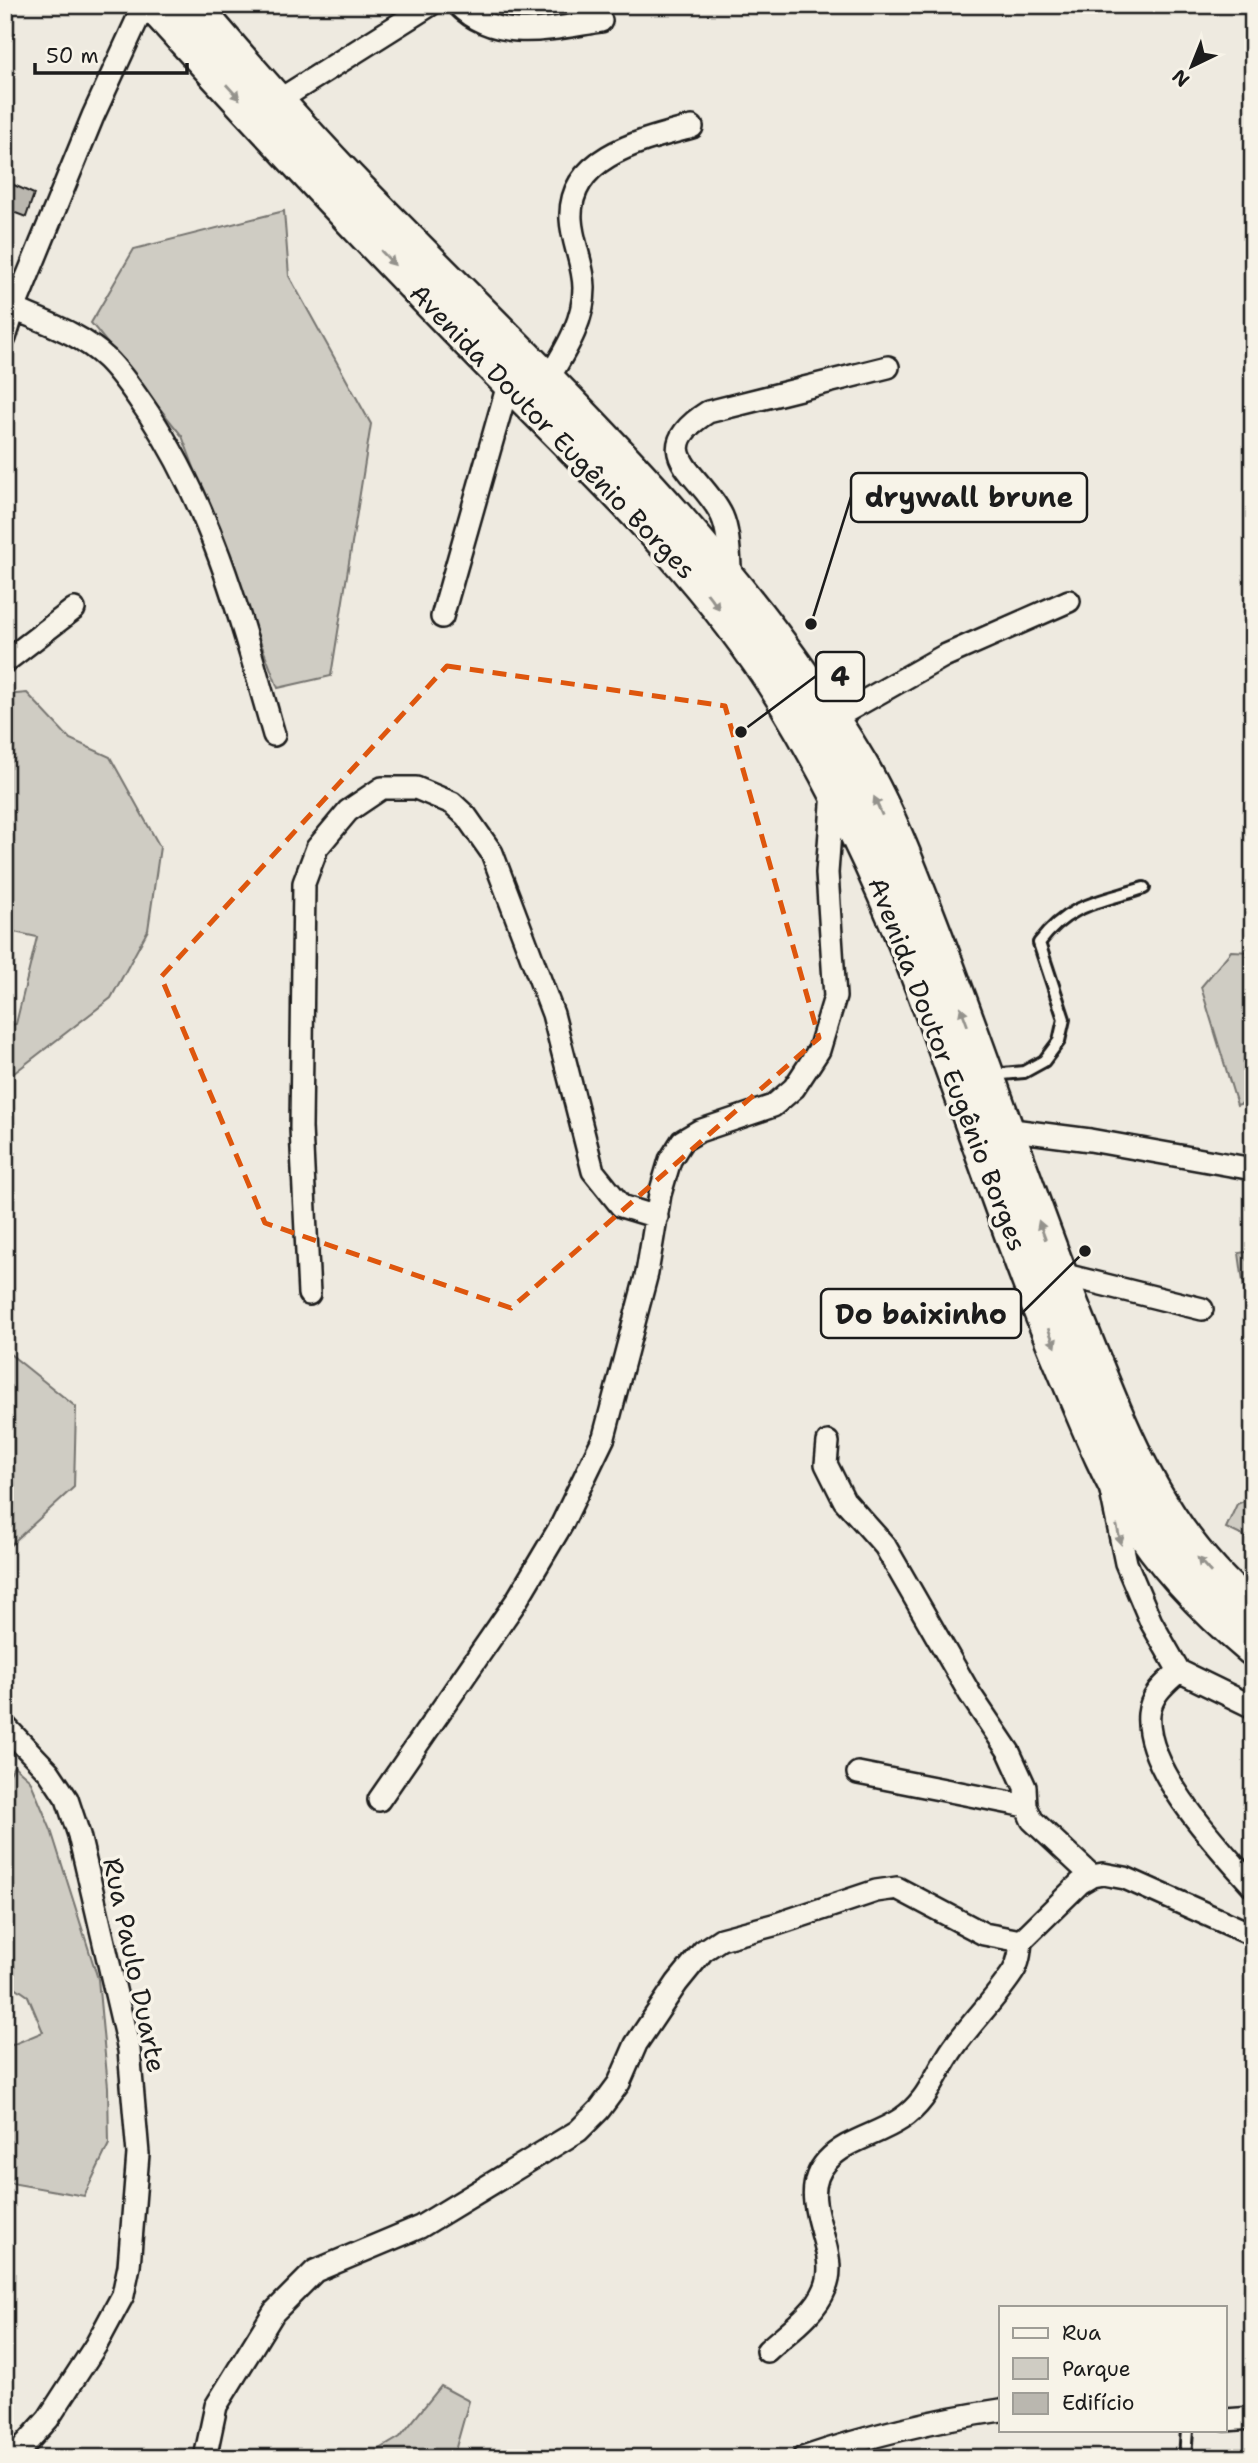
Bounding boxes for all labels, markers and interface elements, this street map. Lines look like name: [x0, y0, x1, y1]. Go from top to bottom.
scale bar: [35, 32, 187, 76]
north arrow: [1156, 32, 1226, 102]
text: 50 m: [46, 42, 99, 70]
text: N: [1167, 64, 1195, 92]
one-way arrow: [225, 83, 241, 101]
one-way arrow: [380, 250, 396, 266]
street label: Avenida Doutor Eugênio Borges: [402, 276, 704, 586]
callout: drywall brune: [851, 473, 1087, 522]
text: drywall brune: [865, 478, 1073, 516]
one-way arrow: [705, 591, 720, 609]
callout: 4: [816, 652, 864, 701]
text: 4: [830, 657, 850, 695]
one-way arrow: [872, 796, 884, 816]
street label: Avenida Doutor Eugênio Borges: [860, 872, 1036, 1256]
one-way arrow: [958, 1006, 969, 1027]
one-way arrow: [1036, 1220, 1047, 1241]
callout: Do baixinho: [821, 1289, 1021, 1338]
text: Do baixinho: [835, 1295, 1007, 1333]
one-way arrow: [1047, 1327, 1058, 1348]
one-way arrow: [1114, 1525, 1125, 1547]
one-way arrow: [1196, 1556, 1212, 1574]
street label: Rua Paulo Duarte: [95, 1854, 175, 2076]
legend: [999, 2306, 1226, 2432]
text: Rua: [1062, 2319, 1101, 2347]
text: Parque: [1062, 2355, 1131, 2383]
text: Edifício: [1062, 2389, 1134, 2417]

